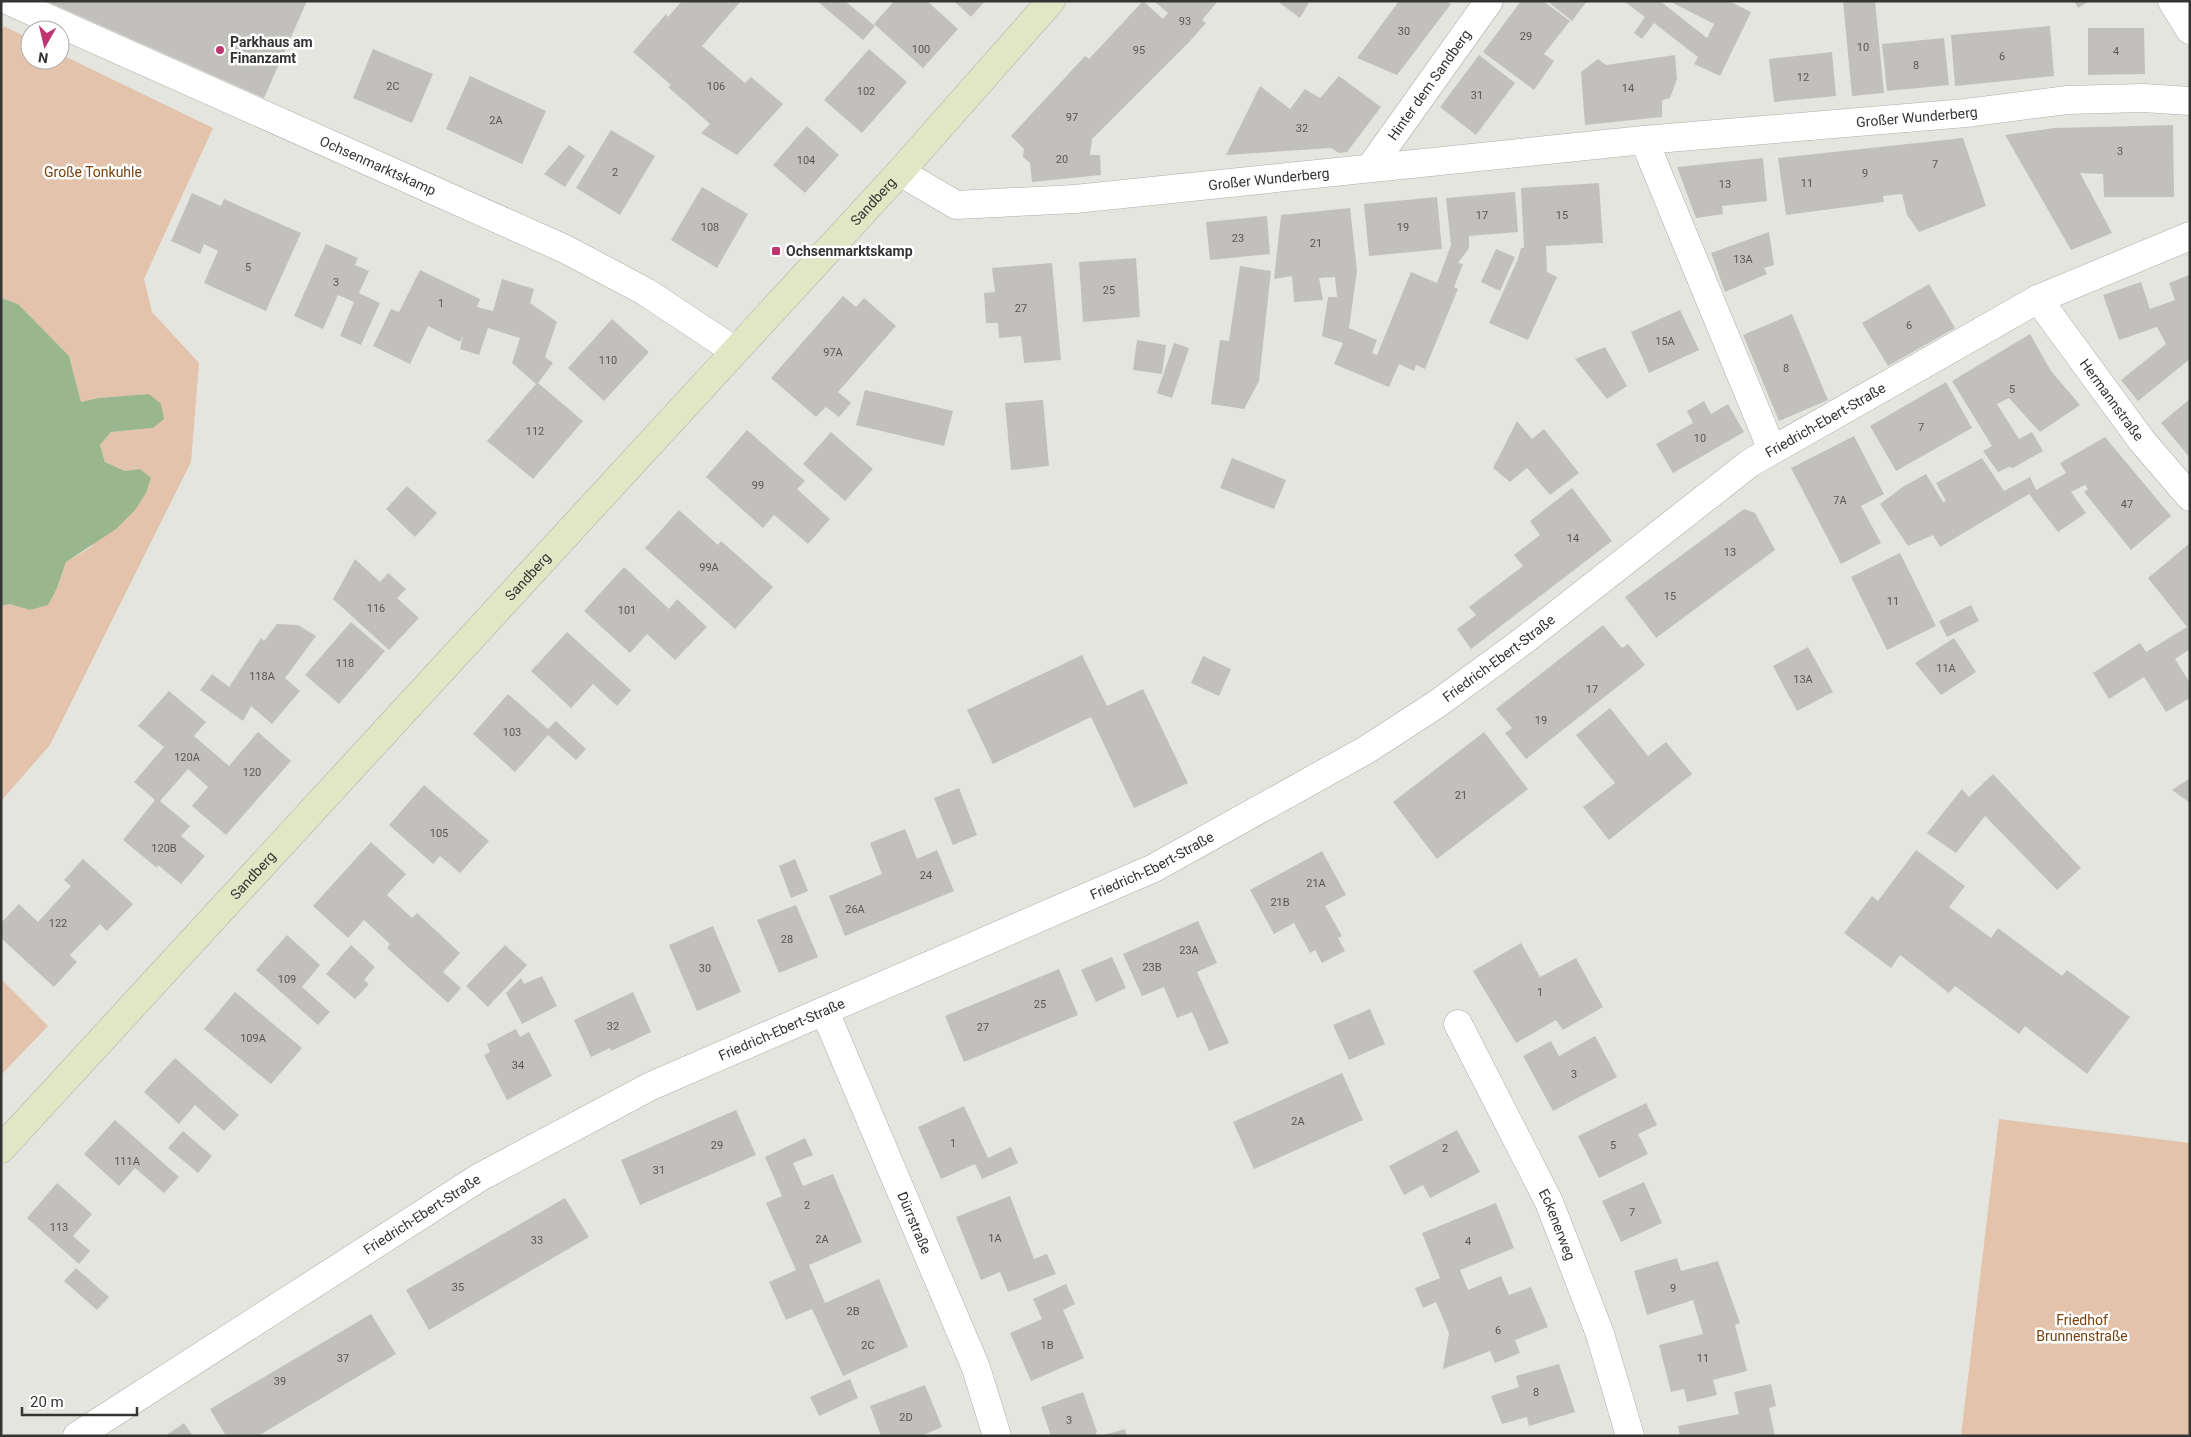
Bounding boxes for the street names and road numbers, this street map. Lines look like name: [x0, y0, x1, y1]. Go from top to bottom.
street label: Hinter dem Sandberg: [1384, 27, 1474, 143]
street label: Großer Wunderberg: [1855, 104, 1978, 130]
street label: Ochsenmarktskamp: [317, 133, 439, 199]
street label: Großer Wunderberg: [1207, 165, 1330, 193]
street label: Sandberg: [847, 174, 899, 228]
street label: Hermannstraße: [2077, 356, 2147, 444]
street label: Friedrich-Ebert-Straße: [1762, 380, 1888, 461]
street label: Sandberg: [502, 549, 554, 604]
street label: Friedrich-Ebert-Straße: [1439, 611, 1558, 705]
street label: Friedrich-Ebert-Straße: [1088, 828, 1216, 903]
street label: Sandberg: [227, 848, 279, 903]
street label: Friedrich-Ebert-Straße: [716, 995, 847, 1064]
street label: Friedrich-Ebert-Straße: [360, 1171, 483, 1258]
street label: Eckenerweg: [1536, 1186, 1579, 1263]
street label: Dürrstraße: [894, 1189, 935, 1256]

